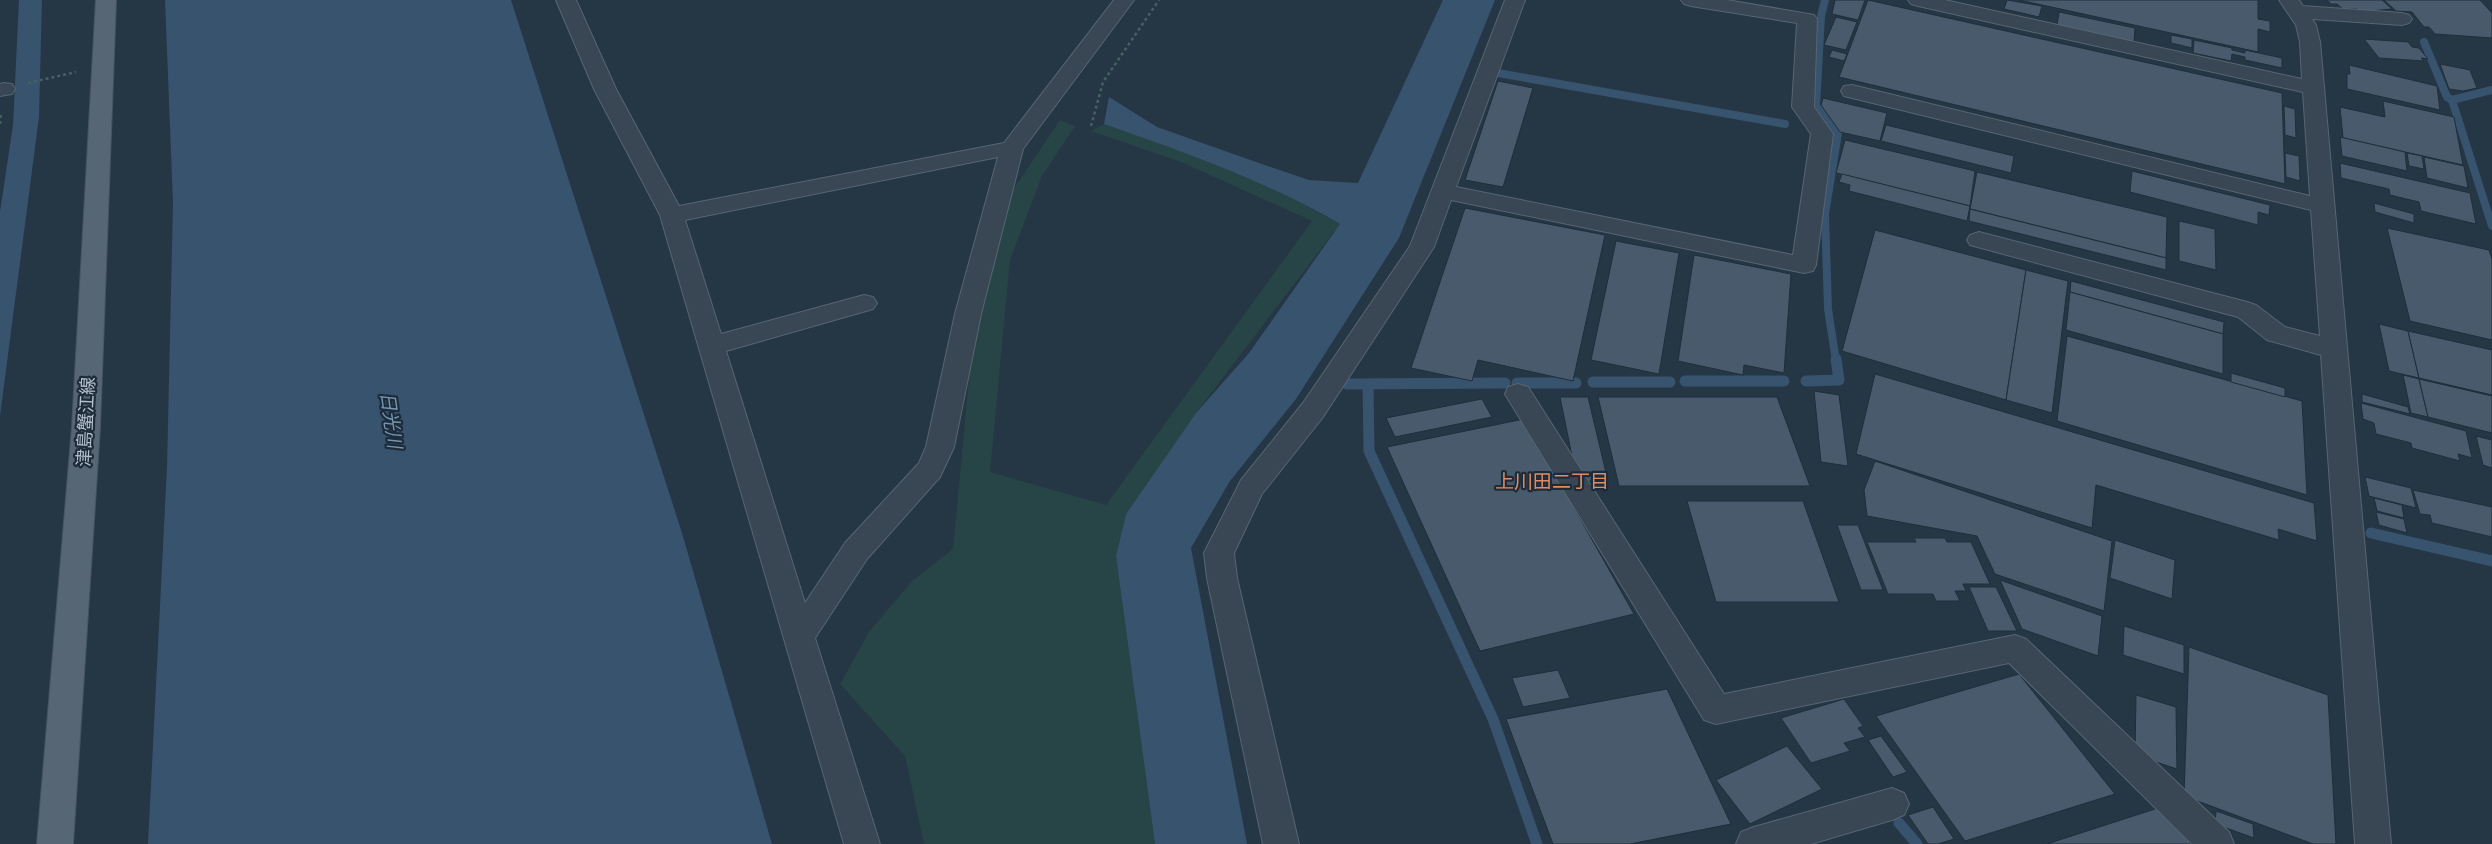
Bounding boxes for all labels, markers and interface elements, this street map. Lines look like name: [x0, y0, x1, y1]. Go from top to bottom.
street label: 津島蟹江線: [74, 377, 98, 467]
water label: 日光川: [377, 390, 406, 452]
district label: 上川田二丁目: [1495, 471, 1609, 492]

